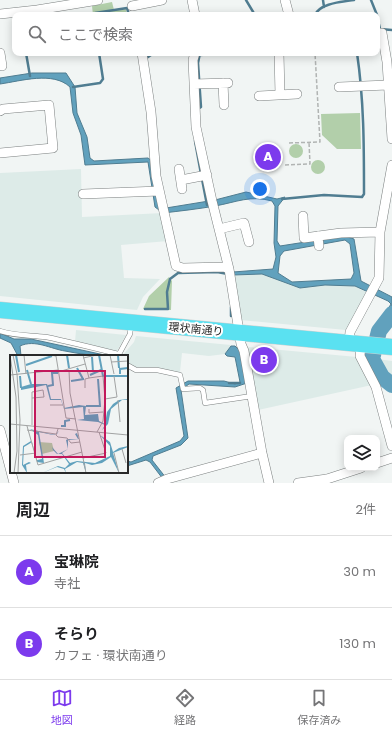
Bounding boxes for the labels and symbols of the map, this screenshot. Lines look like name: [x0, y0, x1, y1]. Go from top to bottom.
pin: A: [255, 142, 281, 172]
your location: [250, 179, 270, 199]
street label: 環状南通り: [168, 319, 224, 339]
pin: B: [251, 345, 277, 375]
inset map: [10, 355, 128, 473]

